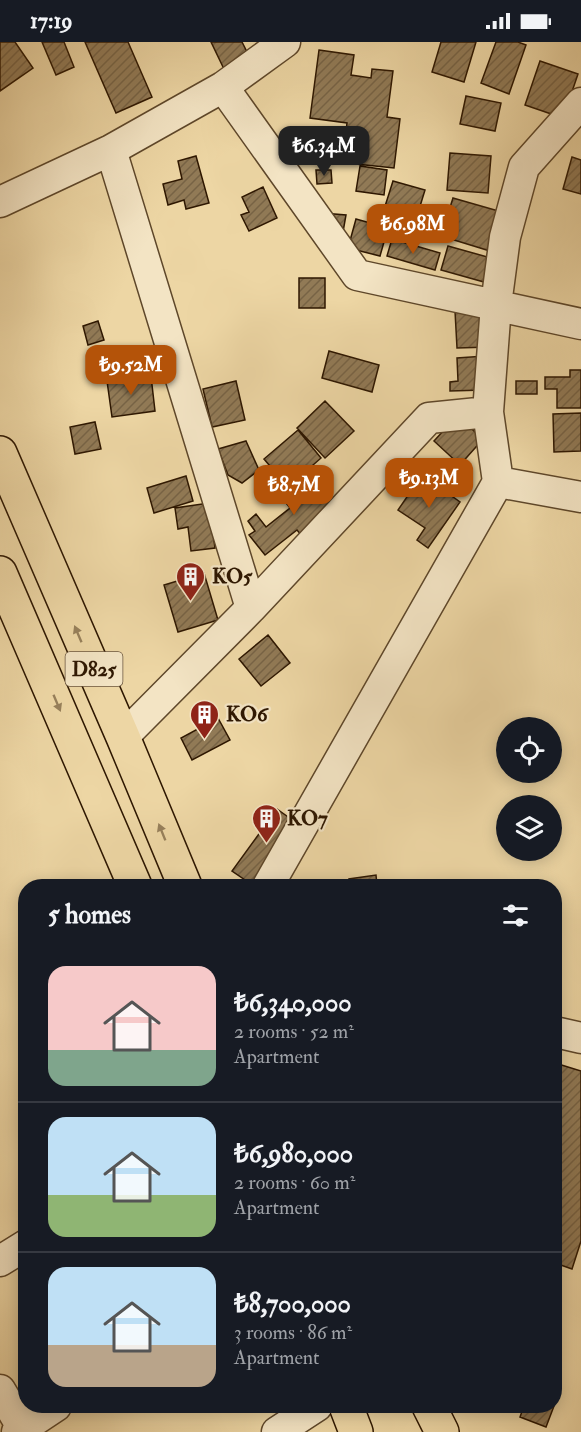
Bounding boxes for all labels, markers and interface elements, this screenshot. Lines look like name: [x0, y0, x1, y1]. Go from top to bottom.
text: 17:19: [30, 7, 72, 35]
pin: ₺6.34M: [275, 126, 373, 177]
text: ₺6.34M: [292, 133, 356, 158]
pin: ₺6.98M: [364, 204, 462, 255]
text: ₺6.98M: [381, 211, 445, 236]
pin: ₺9.52M: [82, 345, 180, 396]
text: ₺9.52M: [99, 352, 163, 377]
pin: ₺9.13M: [380, 458, 478, 509]
pin: ₺8.7M: [252, 465, 336, 516]
text: ₺9.13M: [399, 465, 459, 490]
text: ₺8.7M: [268, 472, 320, 497]
building icon: KO5: [175, 560, 207, 602]
place label: KO5: [212, 563, 253, 590]
one-way arrow: [73, 624, 83, 642]
road number: D825: [66, 652, 122, 686]
one-way arrow: [52, 695, 61, 712]
building icon: KO6: [189, 698, 221, 740]
place label: KO6: [226, 701, 269, 728]
map controls: [496, 717, 562, 861]
button: locate: [496, 717, 562, 783]
button: layers: [496, 795, 562, 861]
building icon: KO7: [250, 802, 282, 844]
place label: KO7: [287, 805, 328, 832]
one-way arrow: [157, 823, 167, 841]
text: 5 homes: [48, 899, 131, 931]
icon: filters: [499, 899, 532, 932]
text: ₺6,340,000: [234, 987, 352, 1019]
icon: home: [96, 990, 168, 1062]
text: 2 rooms · 52 m²: [234, 1019, 354, 1044]
text: Apartment: [234, 1044, 319, 1069]
text: ₺6,980,000: [234, 1138, 353, 1170]
icon: home: [96, 1141, 168, 1213]
text: 2 rooms · 60 m²: [234, 1170, 355, 1195]
text: Apartment: [234, 1195, 319, 1220]
text: ₺8,700,000: [234, 1288, 351, 1320]
icon: home: [96, 1291, 168, 1363]
text: 3 rooms · 86 m²: [234, 1320, 352, 1345]
text: Apartment: [234, 1345, 319, 1370]

